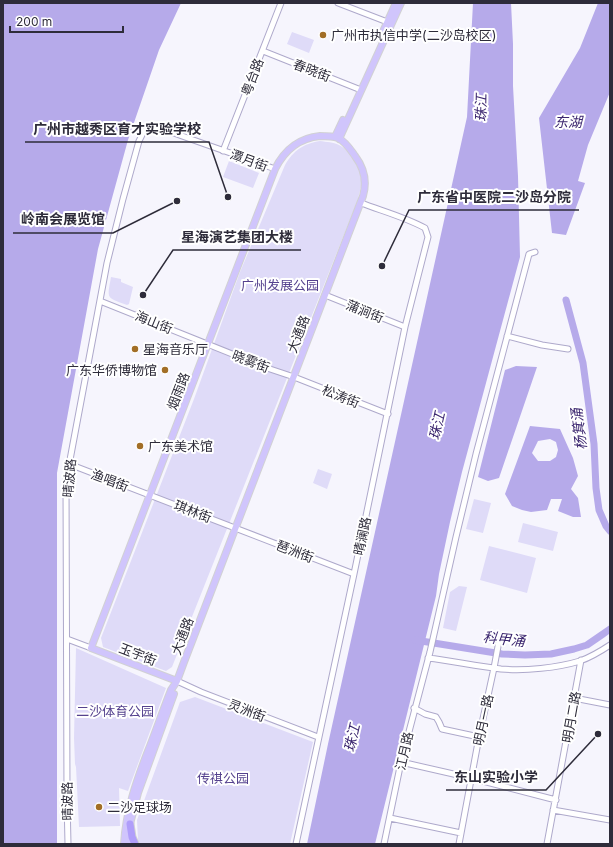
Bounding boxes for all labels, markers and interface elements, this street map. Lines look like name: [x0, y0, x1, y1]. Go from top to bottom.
scale bar: [10, 8, 123, 34]
text: 200 m: [16, 14, 52, 29]
place label: 广州市执信中学(二沙岛校区): [331, 27, 496, 43]
marker: 广州市执信中学(二沙岛校区): [318, 30, 328, 40]
street label: 粤台路: [238, 56, 266, 98]
street label: 春晓街: [291, 56, 333, 84]
water label: 珠江: [472, 92, 489, 122]
water label: 东湖: [554, 113, 584, 130]
callout: 广州市越秀区育才实验学校: [25, 116, 209, 142]
text: 广州市越秀区育才实验学校: [33, 120, 201, 137]
street label: 潭月街: [228, 146, 270, 174]
callout: 广东省中医院二沙岛分院: [409, 184, 579, 210]
text: 广东省中医院二沙岛分院: [417, 188, 571, 205]
callout: 岭南会展览馆: [13, 207, 113, 233]
text: 岭南会展览馆: [21, 210, 105, 227]
callout: 星海演艺集团大楼: [173, 224, 301, 250]
text: 星海演艺集团大楼: [181, 228, 293, 245]
park label: 广州发展公园: [241, 277, 319, 293]
street label: 蒲涧街: [344, 296, 386, 326]
street label: 海山街: [133, 307, 175, 337]
street label: 大通路: [284, 313, 312, 355]
place label: 星海音乐厅: [143, 341, 208, 357]
marker: 星海音乐厅: [130, 344, 140, 354]
street label: 晓雾街: [230, 347, 272, 375]
place label: 广东华侨博物馆: [66, 362, 157, 378]
marker: 广东华侨博物馆: [160, 365, 170, 375]
street label: 烟雨路: [164, 370, 192, 412]
street label: 松涛街: [320, 381, 362, 411]
water label: 杨箕涌: [567, 405, 589, 451]
water label: 珠江: [425, 408, 448, 441]
place label: 广东美术馆: [148, 438, 213, 454]
marker: 广东美术馆: [135, 441, 145, 451]
street label: 晴波路: [59, 458, 79, 498]
street label: 渔唱街: [89, 466, 131, 494]
street label: 琪林街: [172, 497, 214, 525]
street label: 晴澜路: [350, 515, 374, 557]
street label: 琶洲街: [274, 537, 316, 565]
street label: 大通路: [168, 615, 196, 657]
water label: 科甲涌: [482, 628, 528, 649]
street label: 玉宇街: [117, 640, 159, 668]
street label: 明月二路: [559, 690, 583, 744]
street label: 明月一路: [470, 693, 496, 747]
street label: 灵洲街: [226, 696, 268, 724]
park label: 二沙体育公园: [76, 703, 154, 719]
water label: 珠江: [340, 720, 363, 753]
street label: 江月路: [392, 730, 416, 772]
callout: 东山实验小学: [446, 764, 546, 790]
text: 东山实验小学: [454, 768, 538, 785]
park label: 传祺公园: [197, 770, 249, 786]
street label: 晴波路: [59, 781, 75, 821]
place label: 二沙足球场: [107, 799, 172, 815]
marker: 二沙足球场: [94, 802, 104, 812]

